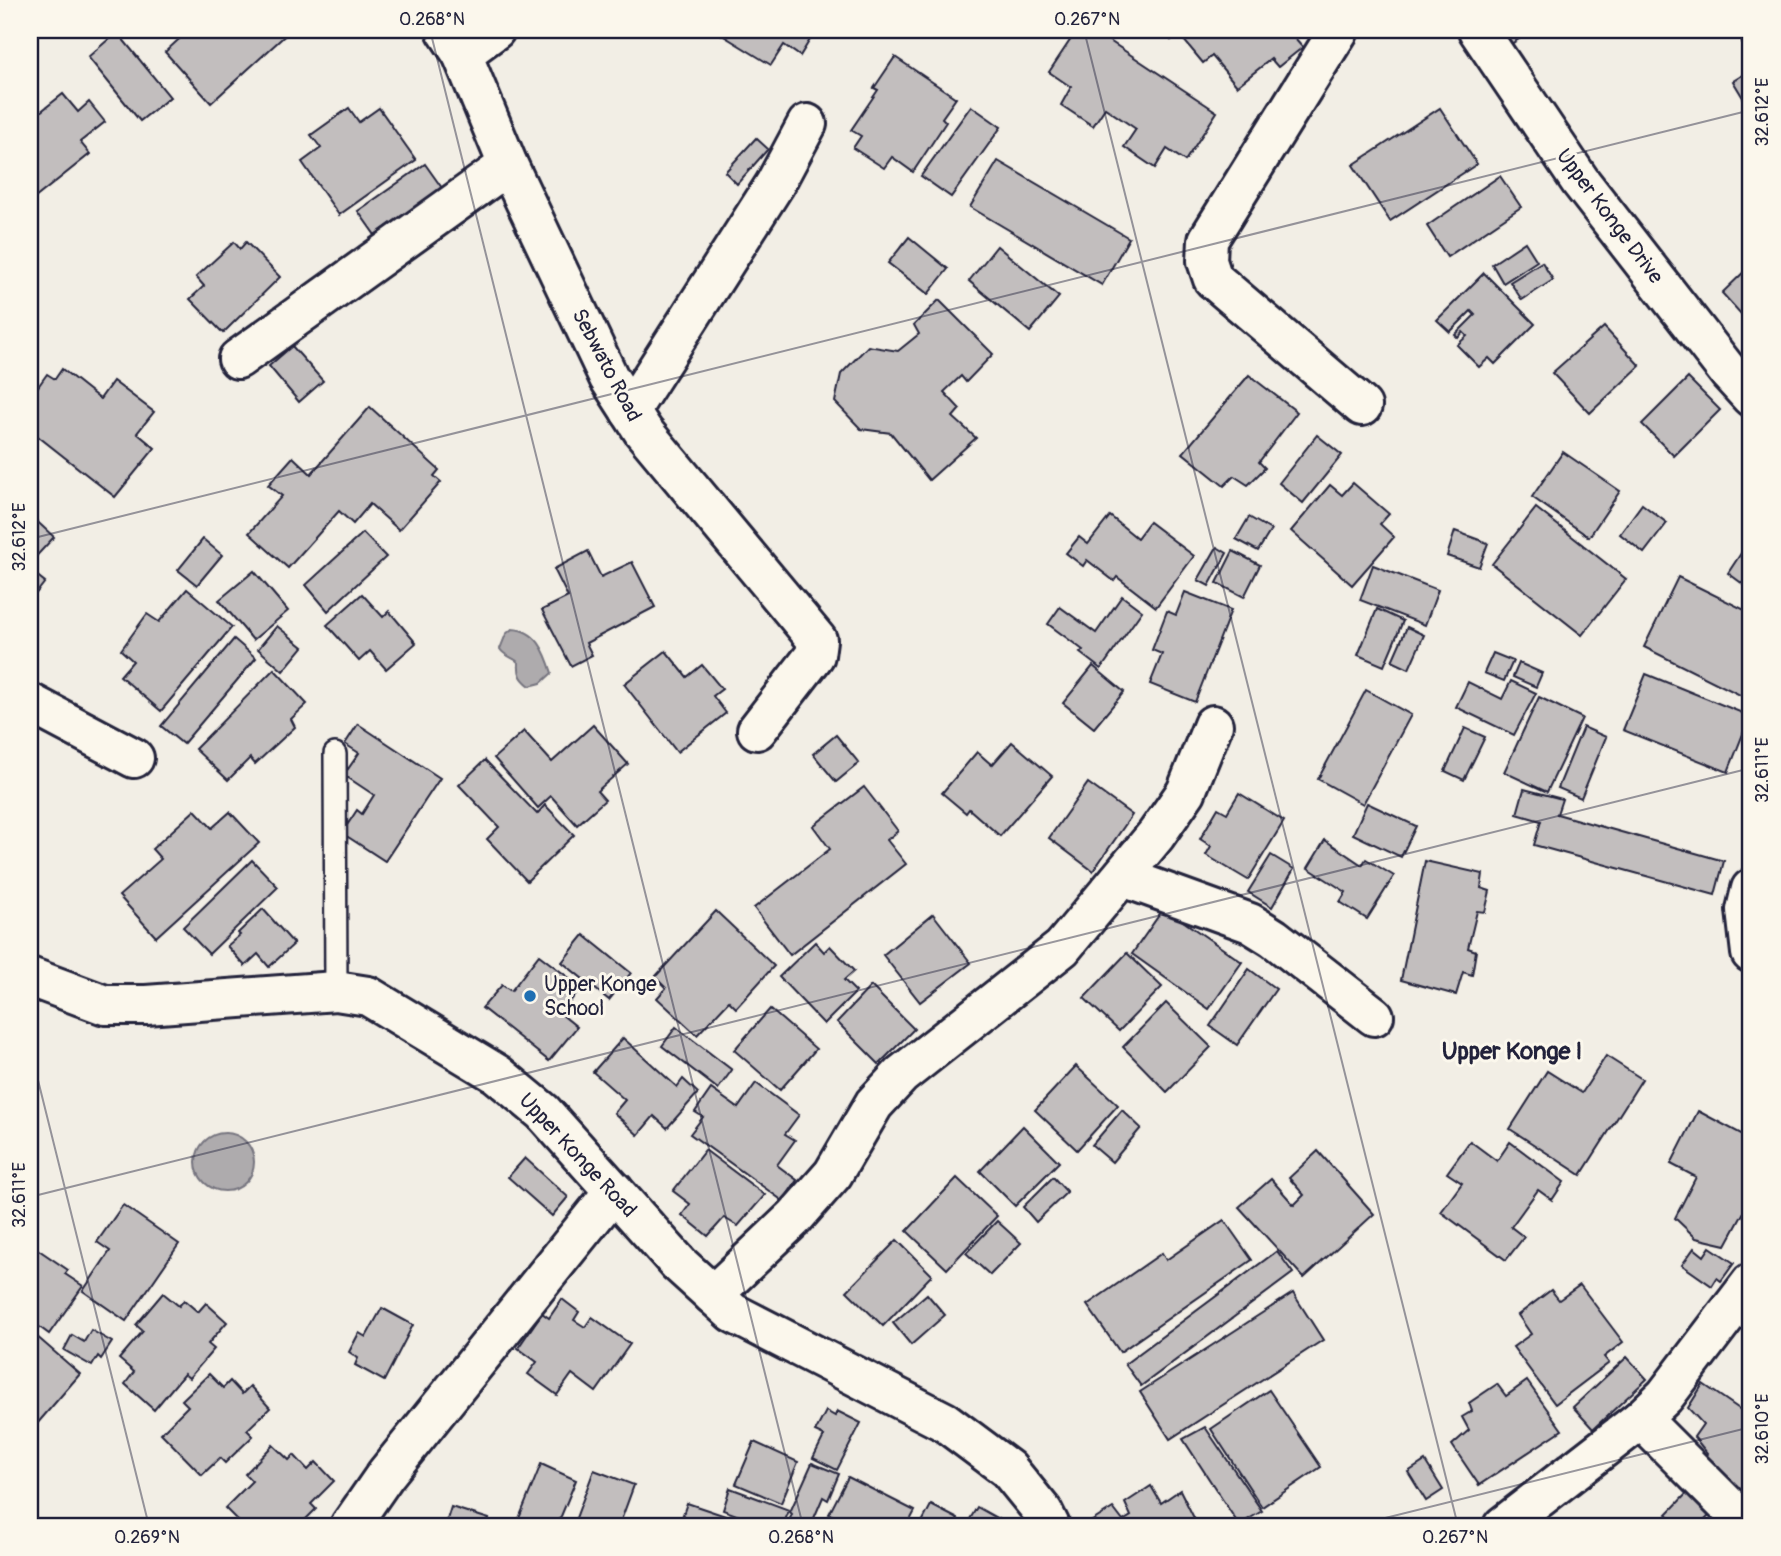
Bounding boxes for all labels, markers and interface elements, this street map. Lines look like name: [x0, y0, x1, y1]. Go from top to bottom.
text: 0.268°N: [399, 8, 465, 31]
text: 0.267°N: [1054, 8, 1120, 31]
text: 32.612°E: [1751, 78, 1774, 146]
street label: Upper Konge Drive: [1550, 143, 1670, 290]
street label: Sebwato Road: [566, 304, 648, 426]
text: 32.612°E: [8, 503, 31, 571]
text: 32.611°E: [1751, 737, 1774, 803]
place label: Upper Konge School: [544, 971, 657, 1022]
marker: Upper Konge School: [522, 988, 538, 1004]
district label: Upper Konge I: [1442, 1037, 1582, 1066]
street label: Upper Konge Road: [513, 1087, 642, 1223]
text: 32.611°E: [8, 1162, 31, 1228]
text: 32.610°E: [1751, 1393, 1774, 1465]
text: 0.269°N: [114, 1526, 180, 1549]
text: 0.268°N: [768, 1526, 834, 1549]
text: 0.267°N: [1422, 1526, 1488, 1549]

